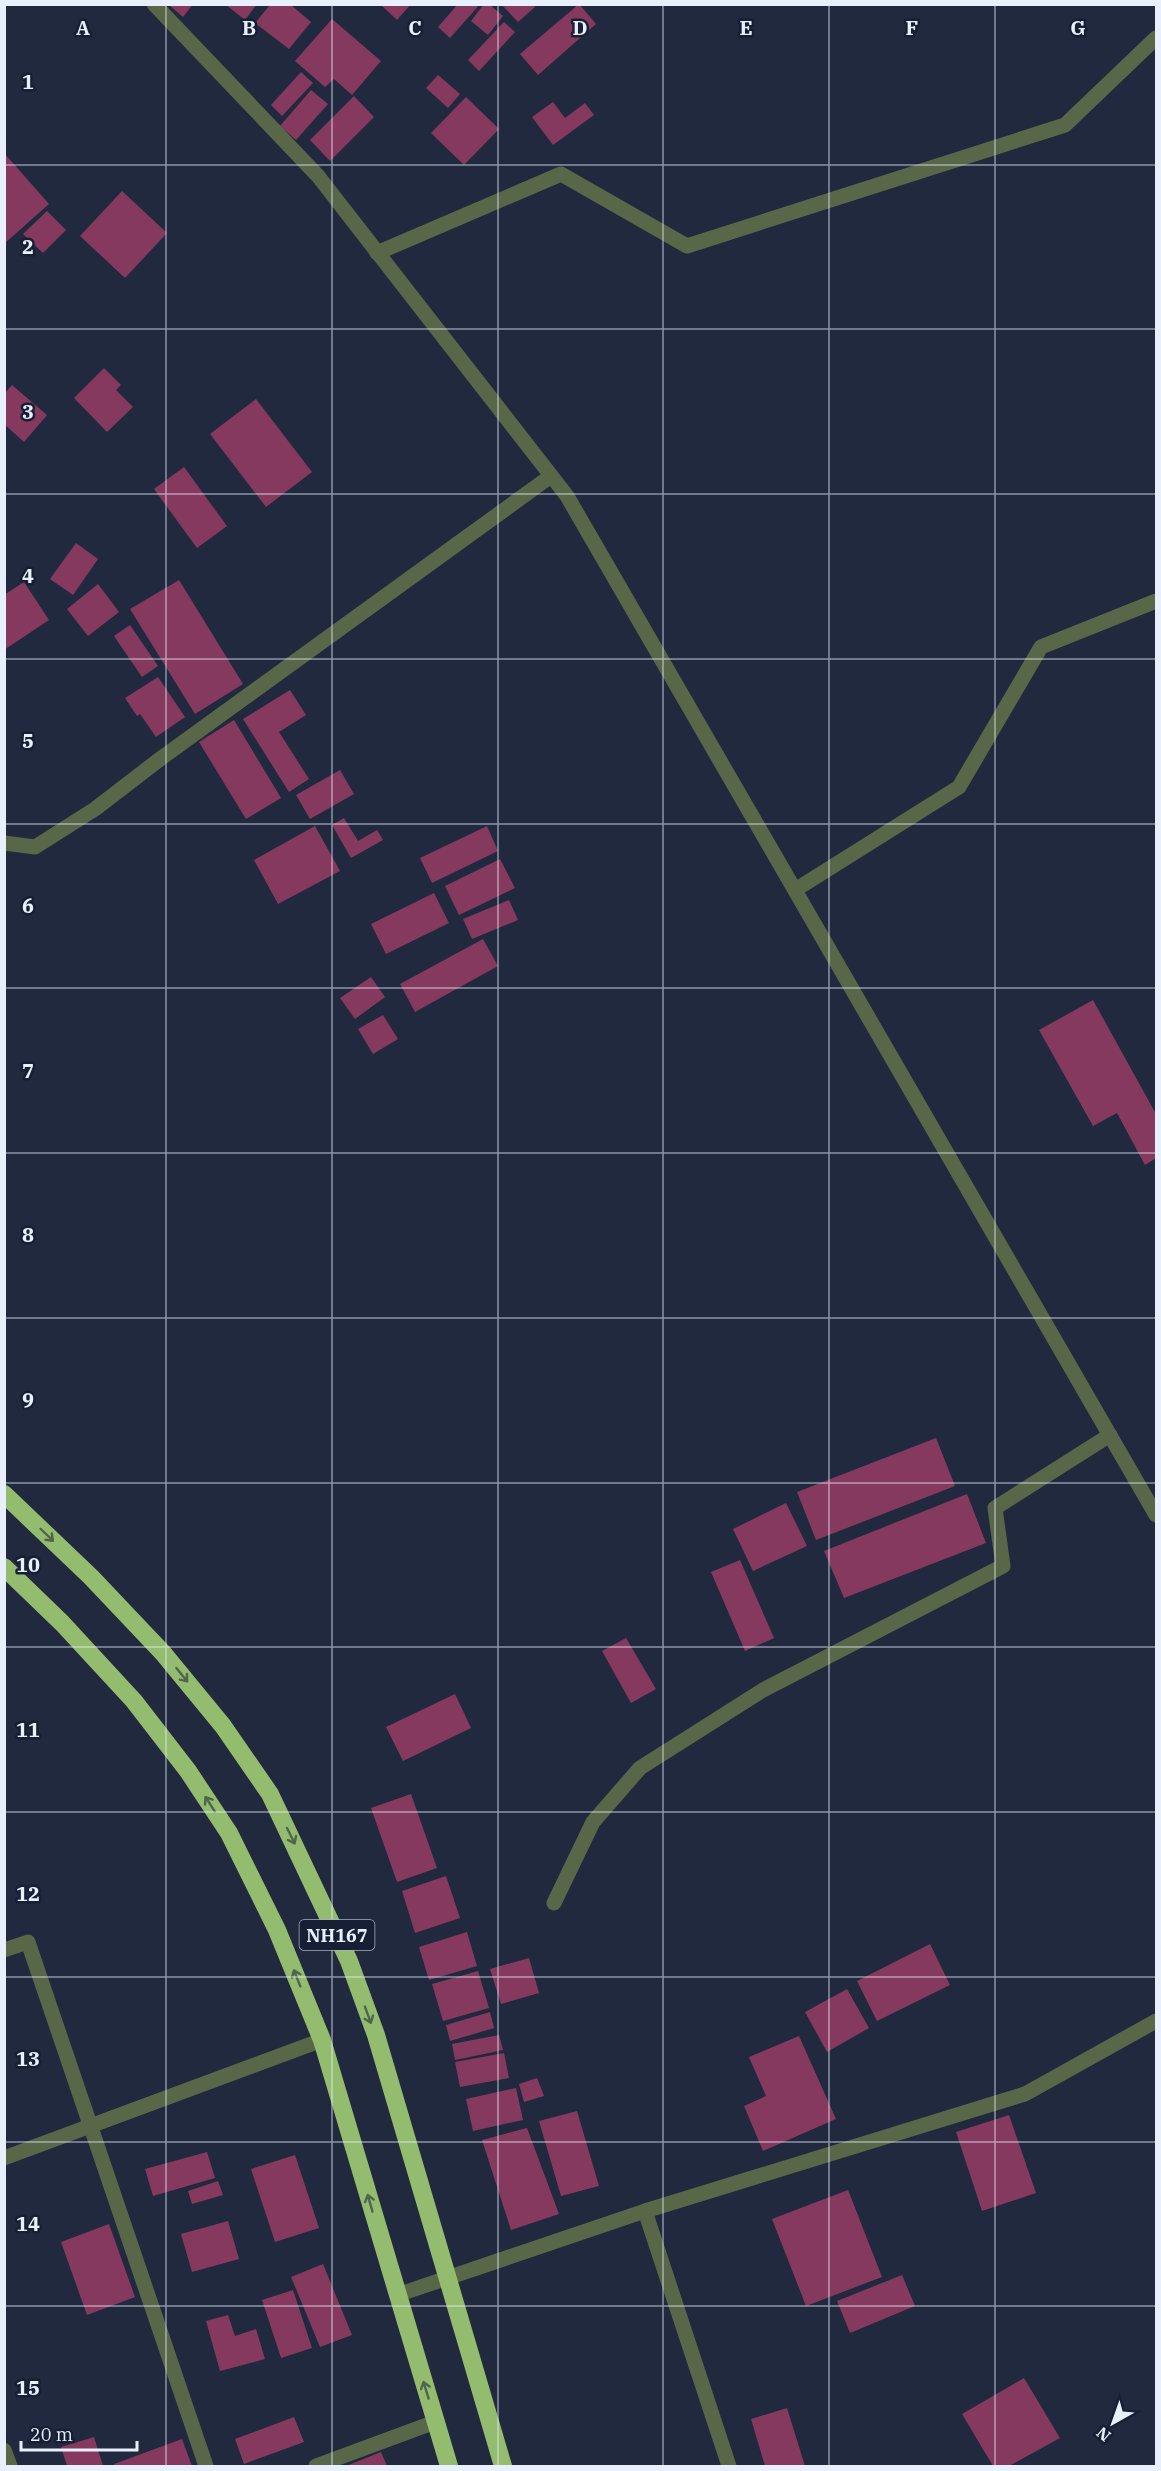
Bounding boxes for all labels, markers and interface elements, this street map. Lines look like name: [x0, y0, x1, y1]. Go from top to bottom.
text: A: [76, 14, 90, 41]
text: B: [242, 14, 256, 41]
text: C: [408, 14, 422, 41]
text: D: [572, 14, 588, 41]
text: E: [739, 14, 753, 41]
text: F: [906, 14, 918, 41]
text: G: [1070, 14, 1086, 41]
text: 1: [22, 68, 34, 95]
text: 2: [22, 233, 34, 260]
text: 3: [22, 398, 34, 425]
text: 4: [22, 562, 34, 589]
text: 5: [22, 727, 34, 754]
text: 6: [22, 892, 34, 919]
text: 7: [22, 1057, 34, 1084]
text: 8: [22, 1221, 34, 1248]
text: 9: [22, 1386, 34, 1413]
one-way arrow: [39, 1527, 54, 1542]
text: 10: [16, 1551, 40, 1578]
one-way arrow: [175, 1667, 188, 1683]
text: 11: [16, 1716, 40, 1743]
one-way arrow: [204, 1796, 216, 1813]
one-way arrow: [285, 1827, 297, 1845]
text: 12: [16, 1880, 40, 1907]
road number: NH167: [300, 1920, 374, 1950]
one-way arrow: [291, 1970, 302, 1988]
one-way arrow: [364, 2005, 375, 2024]
text: 13: [16, 2045, 40, 2072]
one-way arrow: [364, 2194, 375, 2213]
text: 14: [16, 2210, 40, 2237]
text: 15: [16, 2374, 40, 2401]
one-way arrow: [420, 2381, 431, 2400]
north arrow: [1083, 2393, 1143, 2453]
scale bar: [21, 2414, 136, 2452]
text: 20 m: [30, 2423, 73, 2446]
text: N: [1092, 2423, 1115, 2446]

